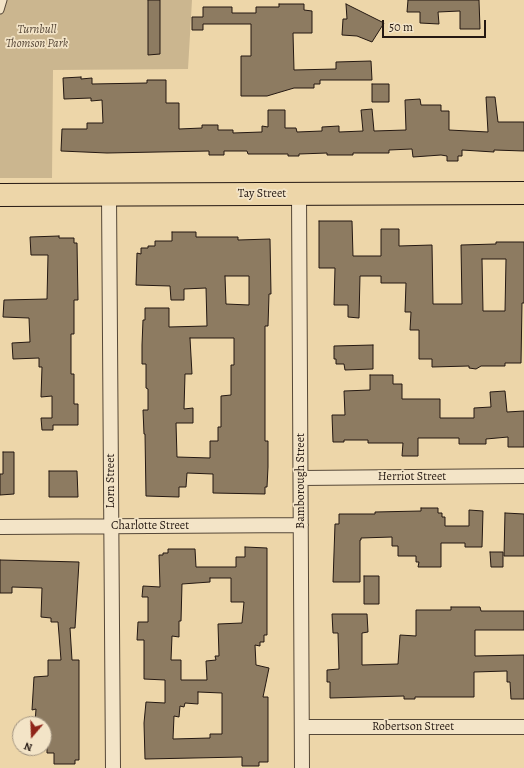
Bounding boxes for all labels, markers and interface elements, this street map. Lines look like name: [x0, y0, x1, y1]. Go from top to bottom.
scale bar: [384, 12, 488, 38]
text: 50 m: [389, 19, 413, 35]
park label: Turnbull Thomson Park: [6, 23, 68, 51]
street label: Tay Street: [238, 187, 286, 201]
street label: Bamborough Street: [294, 433, 308, 529]
street label: Lorn Street: [104, 453, 118, 509]
street label: Herriot Street: [378, 470, 446, 484]
street label: Charlotte Street: [111, 519, 189, 533]
north arrow: [12, 716, 52, 756]
street label: Robertson Street: [372, 720, 454, 734]
text: N: [22, 738, 34, 755]

